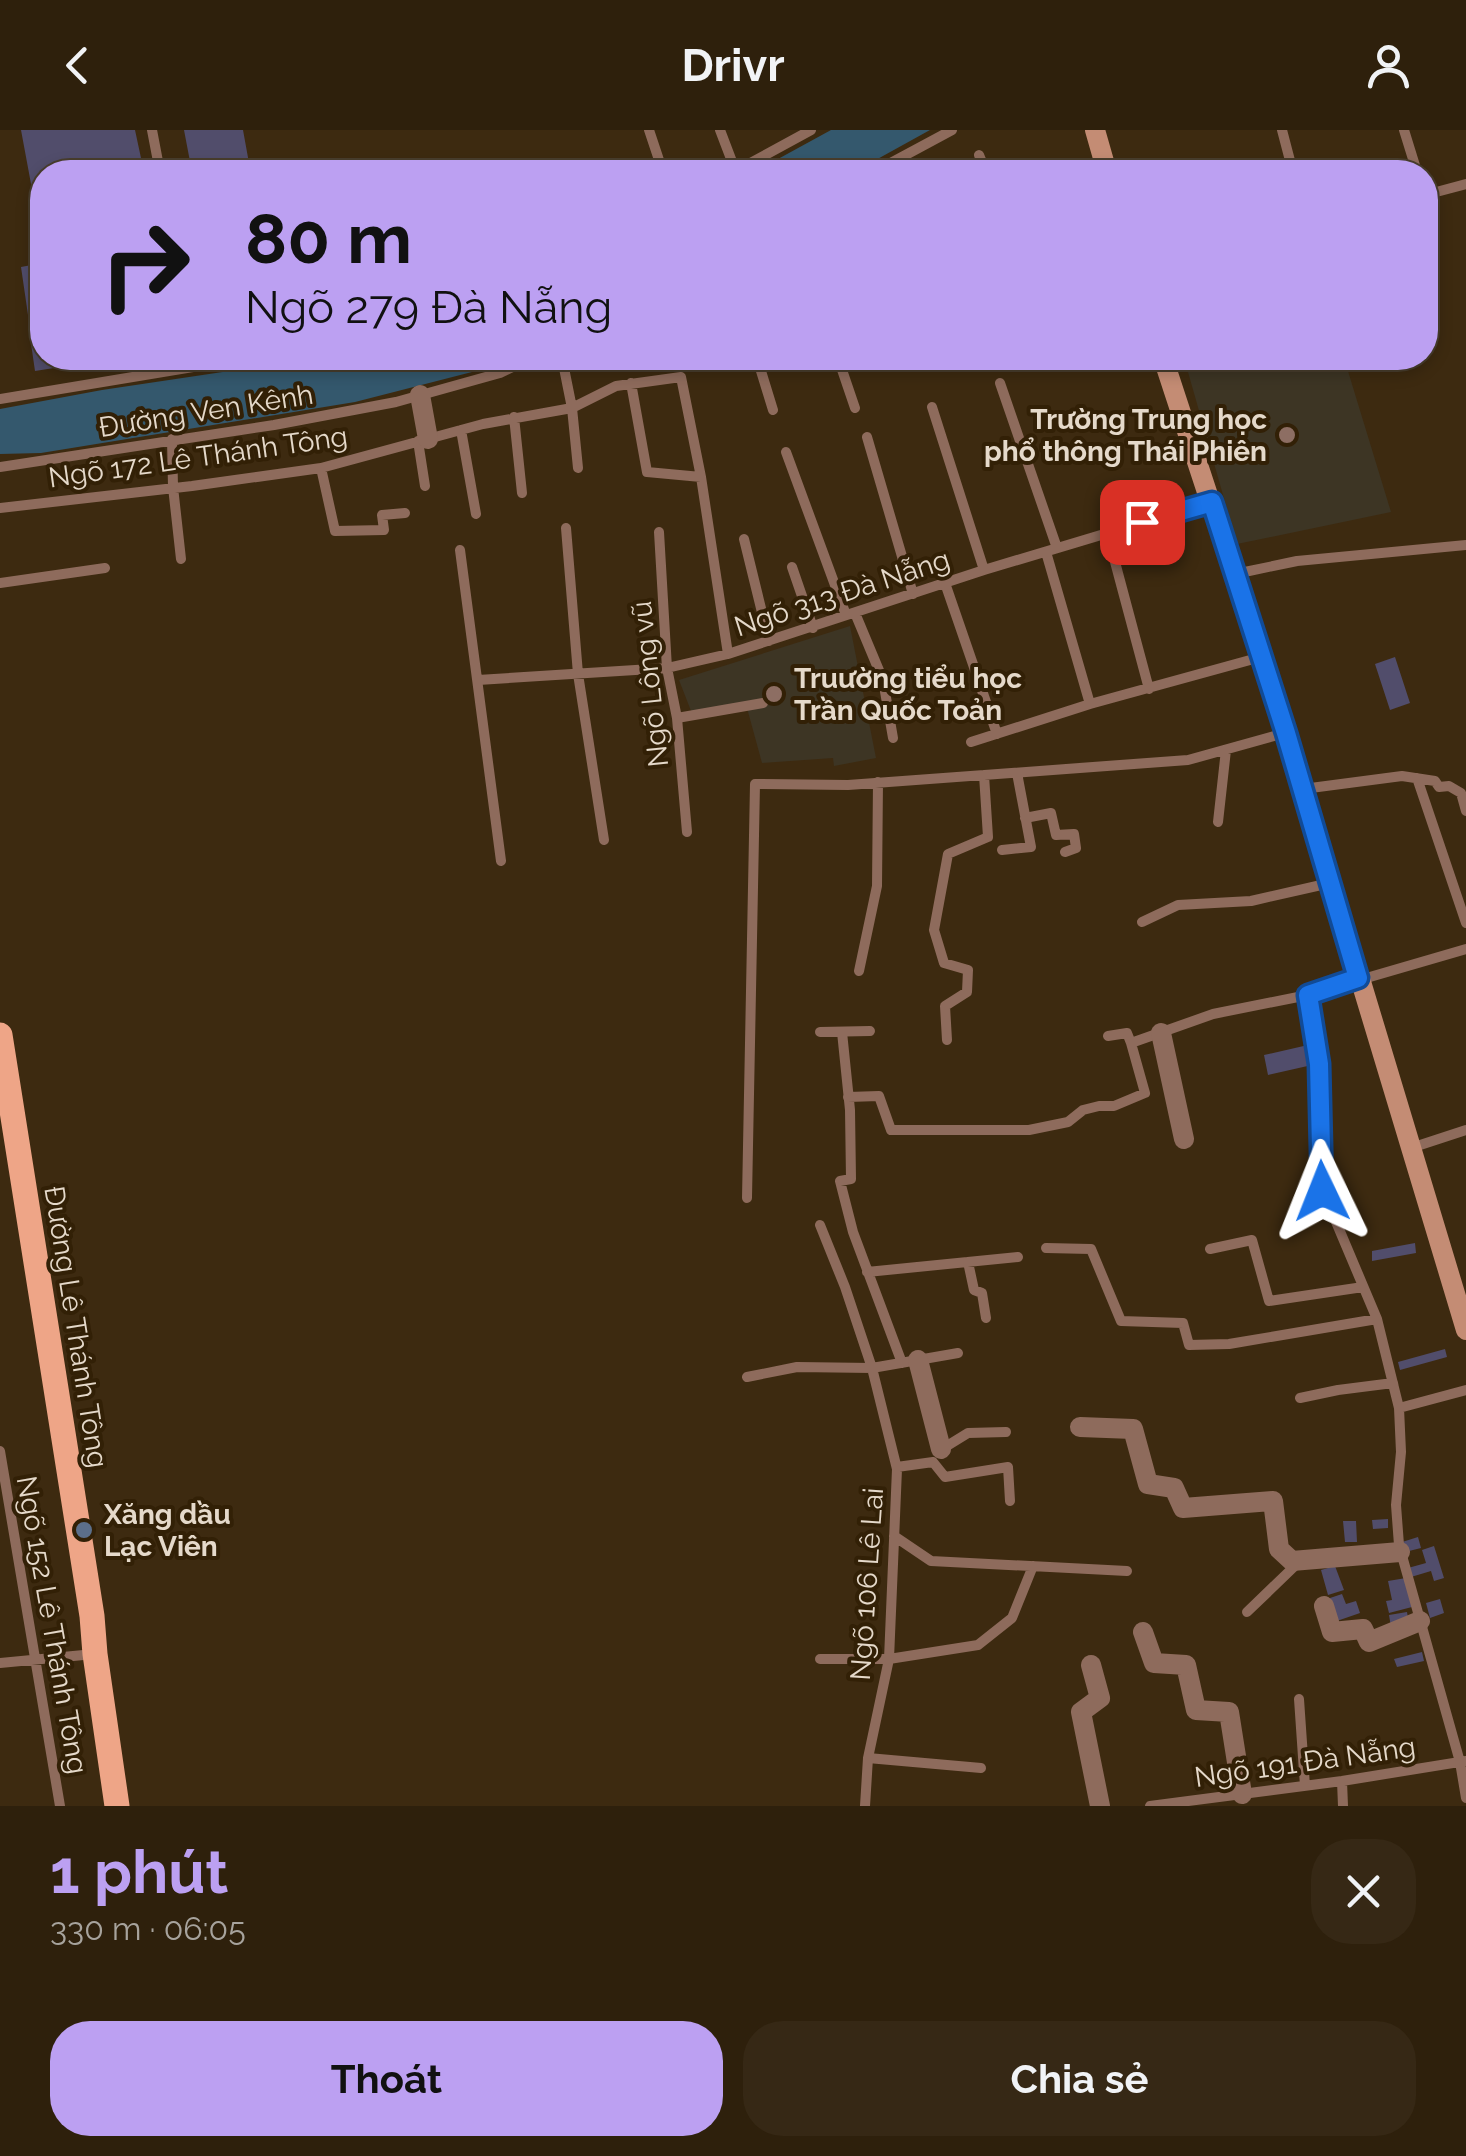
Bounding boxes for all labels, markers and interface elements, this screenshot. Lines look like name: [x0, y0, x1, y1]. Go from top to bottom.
icon: back: [50, 38, 105, 93]
icon: person: [1361, 38, 1416, 93]
text: Drivr: [681, 39, 785, 92]
text: 80 m: [245, 197, 412, 279]
icon: right: [80, 200, 210, 330]
text: Ngõ 279 Đà Nẵng: [245, 281, 612, 334]
street label: Đường Ven Kênh: [96, 378, 316, 444]
place label: Trường Trung học phổ thông Thái Phiên: [984, 403, 1267, 468]
street label: Ngõ 172 Lê Thánh Tông: [46, 420, 350, 494]
marker: Trường Trung học phổ thông Thái Phiên: [1276, 424, 1298, 446]
pin: [1100, 480, 1185, 565]
icon: arrive: [1115, 495, 1170, 550]
street label: Ngõ 313 Đà Nẵng: [730, 543, 954, 643]
street label: Ngõ Lông vũ: [625, 599, 675, 769]
place label: Truường tiểu học Trần Quốc Toản: [794, 662, 1022, 727]
marker: Truường tiểu học Trần Quốc Toản: [763, 683, 785, 705]
position arrow: [1270, 1139, 1374, 1243]
street label: Đường Lê Thánh Tông: [37, 1184, 115, 1470]
street label: Ngõ 152 Lê Thánh Tông: [10, 1473, 94, 1777]
street label: Ngõ 106 Lê Lai: [844, 1487, 890, 1681]
place label: Xăng dầu Lạc Viên: [103, 1498, 231, 1563]
marker: Xăng dầu Lạc Viên: [73, 1519, 95, 1541]
street label: Ngõ 191 Đà Nẵng: [1192, 1730, 1418, 1794]
text: 1 phút: [50, 1837, 228, 1907]
button: close: [1311, 1839, 1416, 1944]
text: 330 m · 06:05: [50, 1910, 246, 1947]
button: Thoát: [50, 2021, 723, 2136]
button: Chia sẻ: [743, 2021, 1416, 2136]

